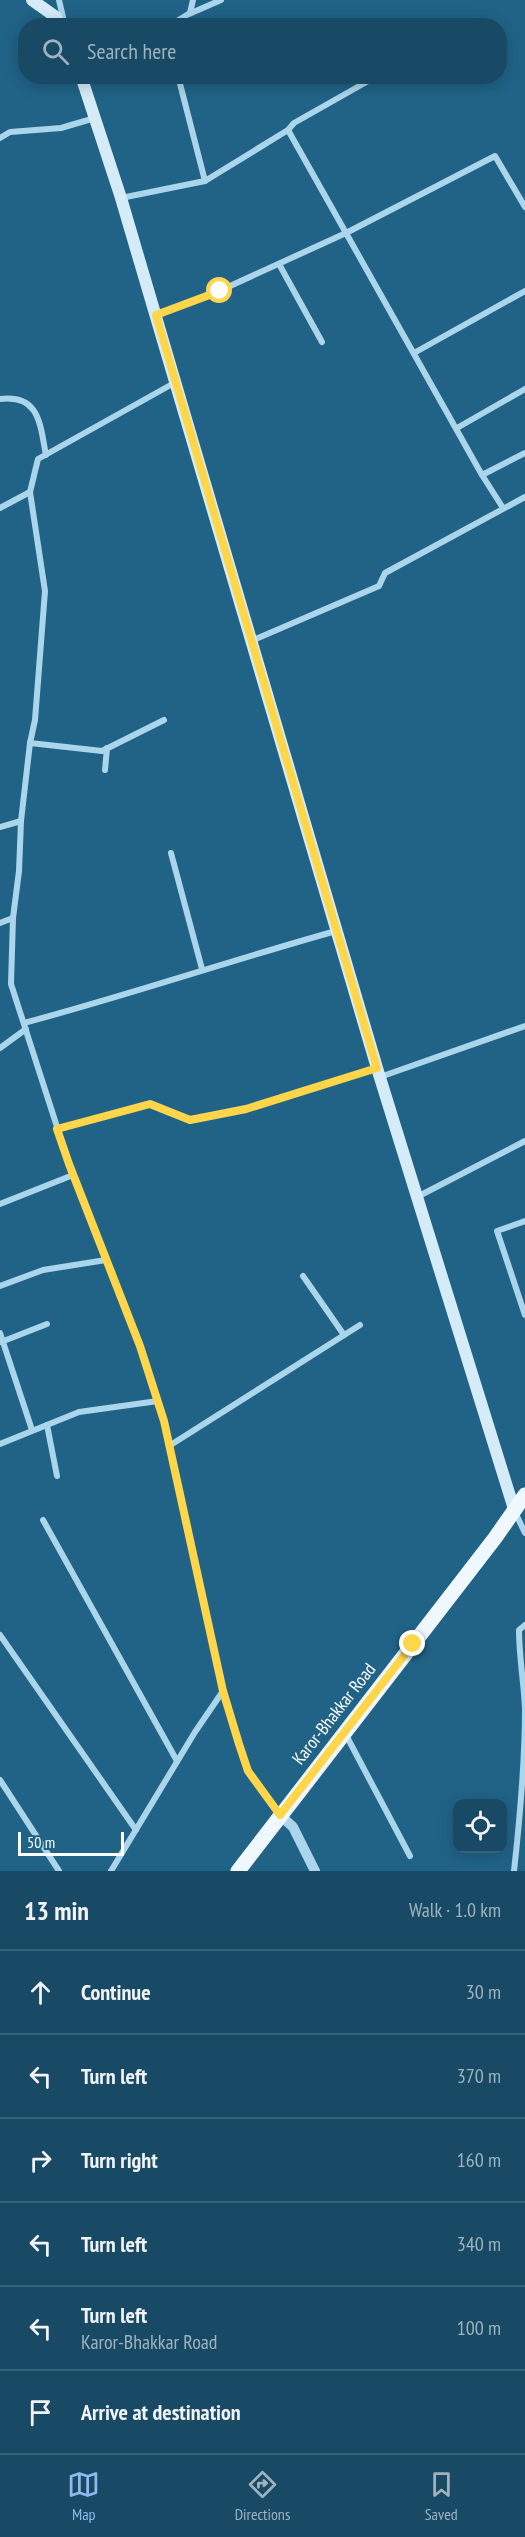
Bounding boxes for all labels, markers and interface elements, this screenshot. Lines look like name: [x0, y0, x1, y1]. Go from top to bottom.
search box: [18, 18, 507, 84]
icon: search: [39, 35, 72, 68]
text: Search here: [87, 37, 176, 65]
route start: [206, 277, 232, 303]
route end: [399, 1630, 425, 1656]
street label: Karor-Bhakkar Road: [287, 1658, 380, 1769]
map controls: [453, 1799, 507, 1853]
button: locate: [453, 1799, 507, 1853]
scale bar: [18, 1829, 124, 1856]
text: 50 m: [27, 1832, 55, 1852]
text: 13 min: [24, 1894, 89, 1927]
text: Walk · 1.0 km: [409, 1897, 501, 1923]
icon: ahead: [24, 1976, 57, 2009]
text: Continue: [81, 1978, 151, 2006]
text: 30 m: [466, 1979, 501, 2005]
icon: left: [24, 2060, 57, 2093]
text: Turn left: [81, 2062, 147, 2090]
text: 370 m: [457, 2063, 501, 2089]
icon: right: [24, 2144, 57, 2177]
text: Turn right: [81, 2146, 158, 2174]
text: 160 m: [457, 2147, 501, 2173]
icon: left: [24, 2228, 57, 2261]
text: Turn left: [81, 2230, 147, 2258]
text: 340 m: [457, 2231, 501, 2257]
text: Turn left: [81, 2301, 147, 2329]
icon: left: [24, 2312, 57, 2345]
text: 100 m: [457, 2315, 501, 2341]
text: Karor-Bhakkar Road: [81, 2329, 217, 2355]
icon: arrive: [24, 2396, 57, 2429]
text: Arrive at destination: [81, 2398, 241, 2426]
tab: Map: [67, 2468, 100, 2524]
tab: Directions: [235, 2468, 290, 2524]
tab: Saved: [425, 2468, 458, 2524]

